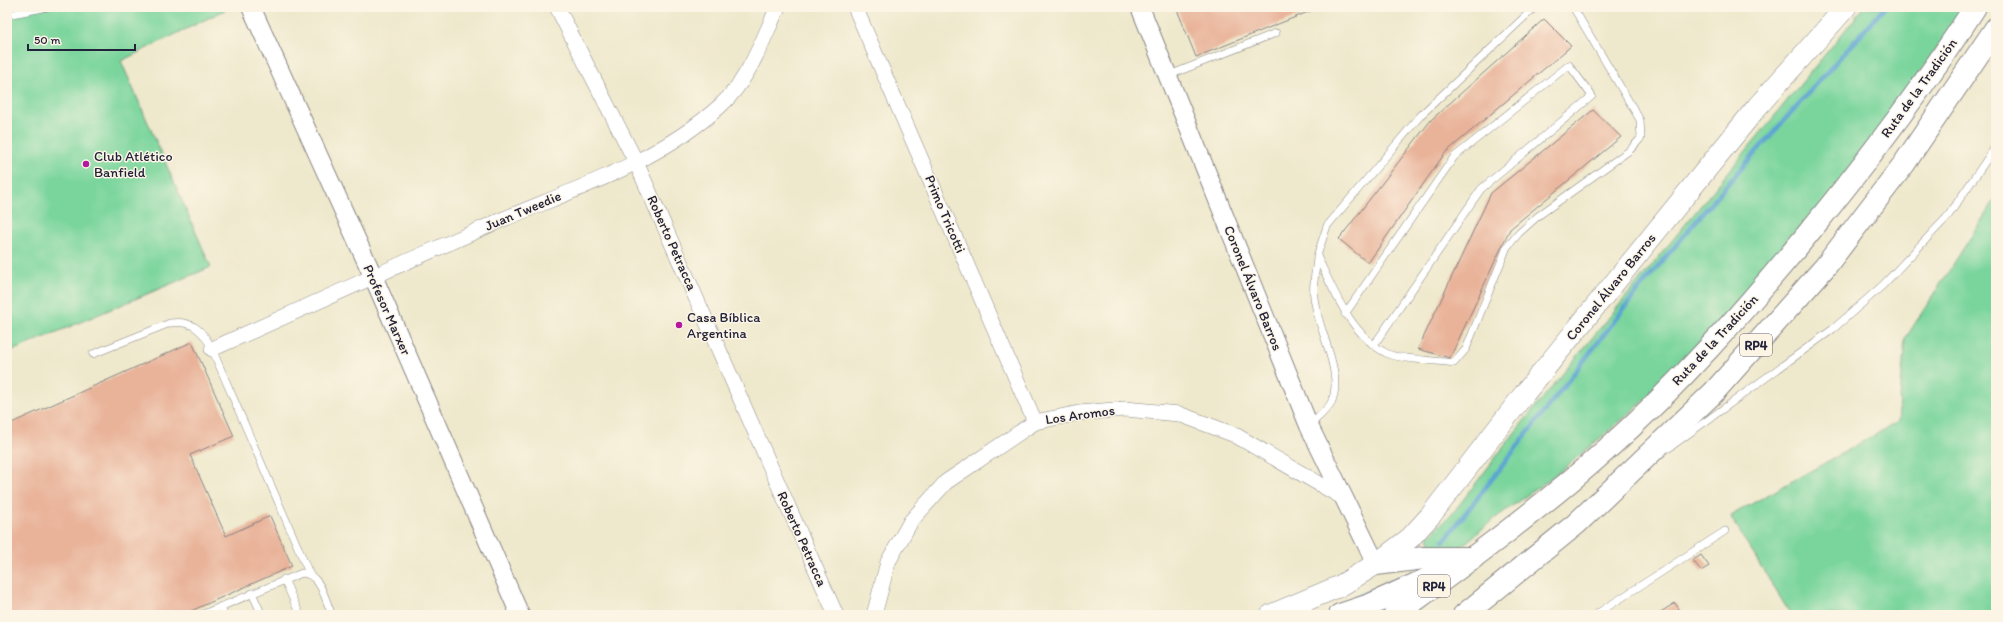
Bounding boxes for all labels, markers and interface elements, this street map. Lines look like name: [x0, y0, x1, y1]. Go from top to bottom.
scale bar: [28, 26, 135, 52]
text: 50 m: [34, 33, 60, 47]
street label: Ruta de la Tradición: [1877, 35, 1961, 141]
place label: Club Atlético Banfield: [94, 148, 173, 181]
marker: Club Atlético Banfield: [81, 159, 91, 169]
street label: Primo Tricotti: [921, 173, 969, 255]
street label: Juan Tweedie: [482, 187, 564, 235]
street label: Roberto Petracca: [643, 193, 701, 294]
street label: Coronel Álvaro Barros: [1220, 223, 1286, 353]
street label: Coronel Álvaro Barros: [1562, 230, 1660, 344]
street label: Profesor Marxer: [359, 262, 415, 358]
street label: Ruta de la Tradición: [1668, 291, 1762, 389]
place label: Casa Bíblica Argentina: [687, 309, 761, 342]
marker: Casa Bíblica Argentina: [674, 320, 684, 330]
road number: RP4: [1740, 334, 1772, 356]
street label: Los Aromos: [1044, 402, 1116, 428]
street label: Roberto Petracca: [773, 489, 831, 590]
road number: RP4: [1418, 575, 1450, 597]

